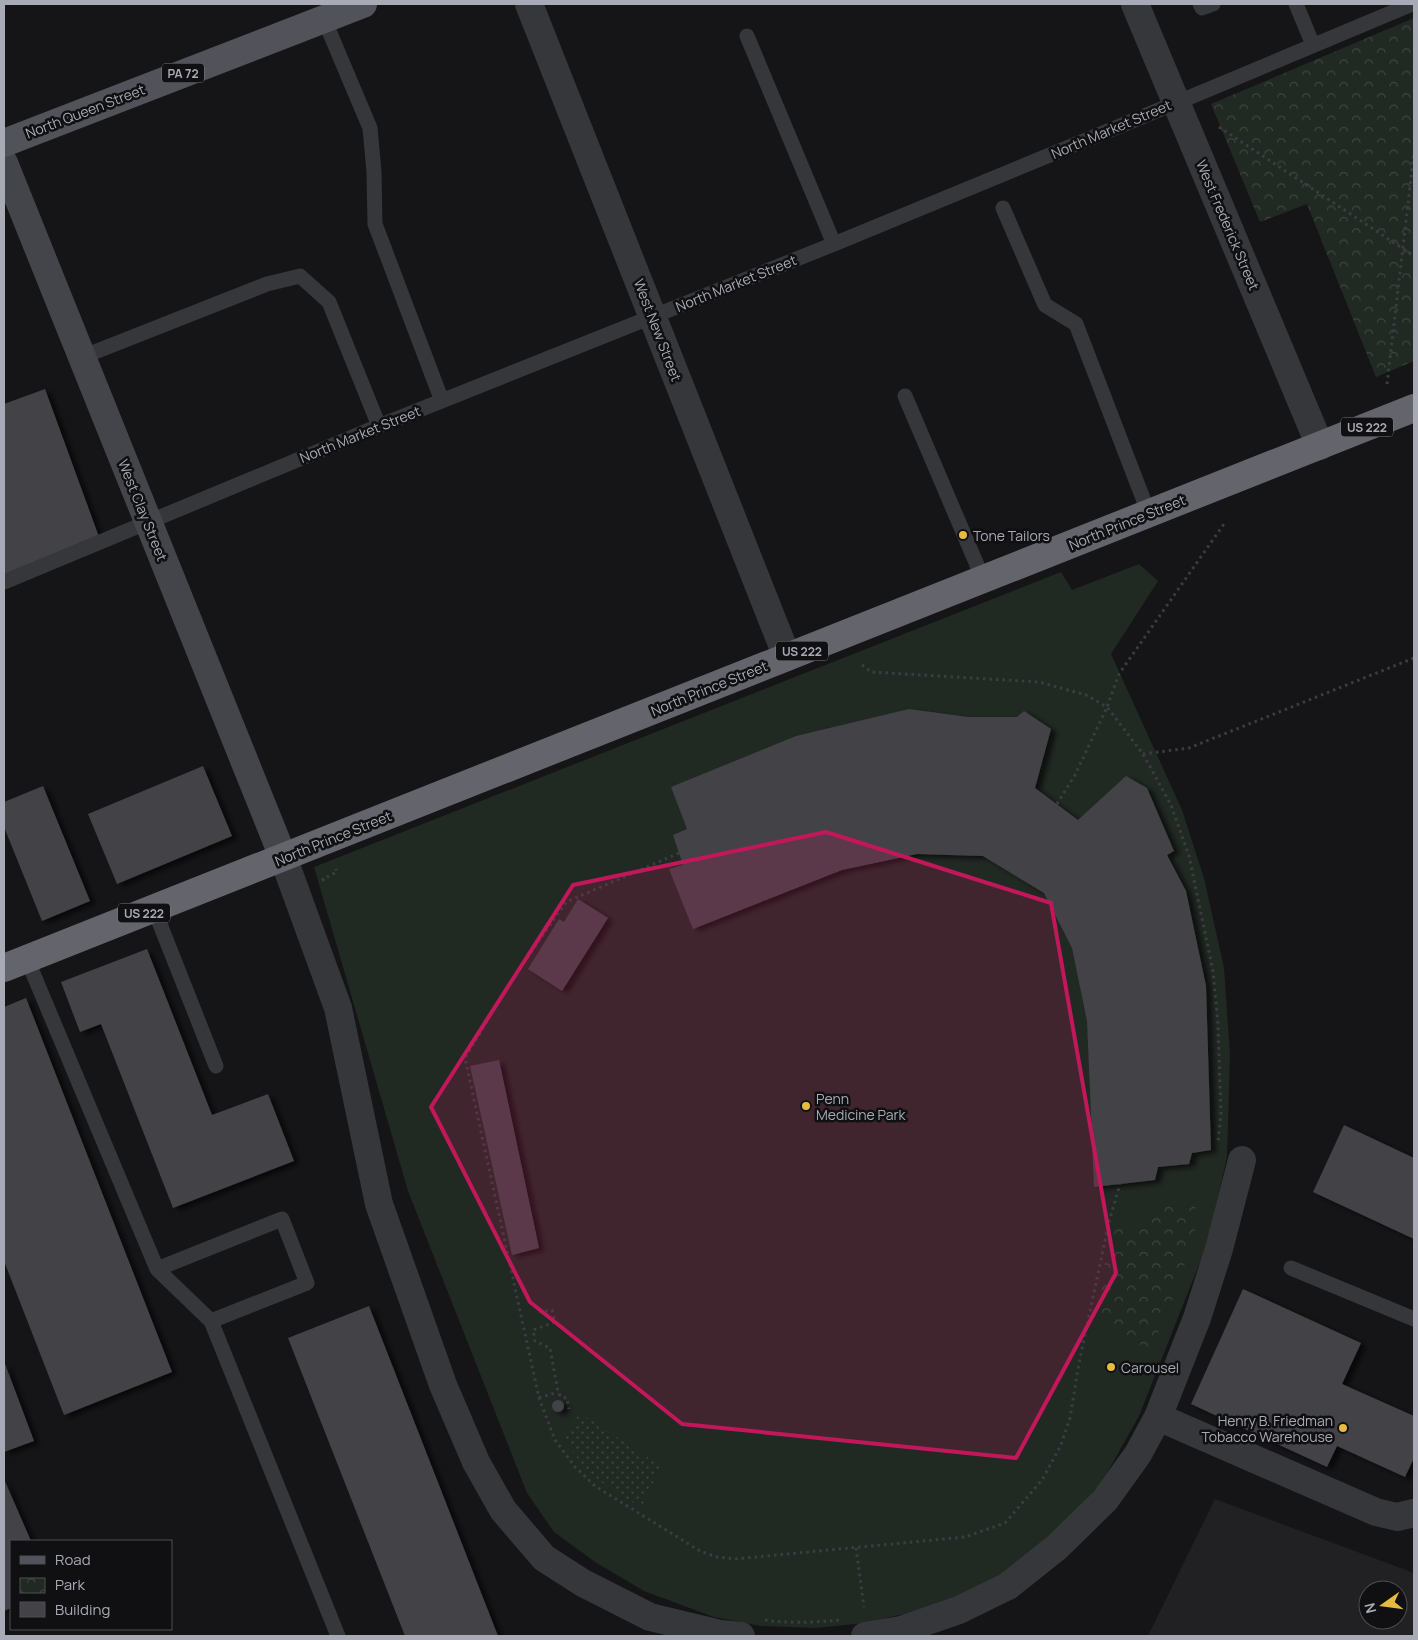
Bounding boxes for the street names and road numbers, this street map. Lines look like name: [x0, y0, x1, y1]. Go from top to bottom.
road number: PA 72: [162, 64, 204, 82]
street label: North Queen Street: [23, 79, 148, 143]
street label: North Market Street: [1048, 95, 1174, 163]
street label: West Frederick Street: [1192, 157, 1264, 293]
street label: North Market Street: [673, 250, 800, 316]
street label: West New Street: [630, 276, 686, 384]
street label: North Market Street: [297, 401, 424, 467]
road number: US 222: [1341, 418, 1393, 437]
street label: West Clay Street: [114, 456, 172, 564]
street label: North Prince Street: [1066, 490, 1189, 554]
road number: US 222: [776, 641, 828, 660]
street label: North Prince Street: [648, 656, 771, 720]
street label: North Prince Street: [272, 806, 395, 870]
road number: US 222: [118, 904, 170, 922]

